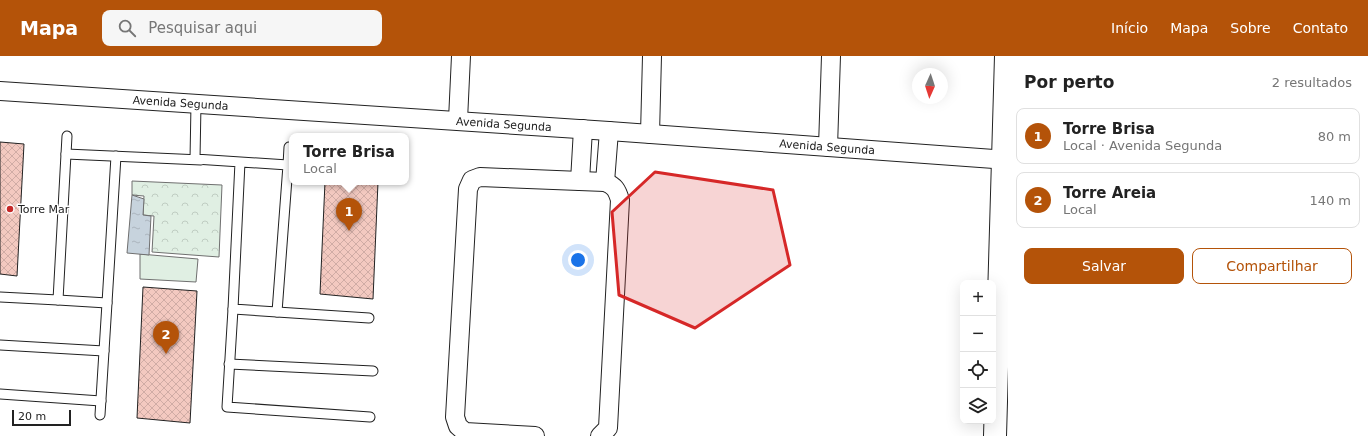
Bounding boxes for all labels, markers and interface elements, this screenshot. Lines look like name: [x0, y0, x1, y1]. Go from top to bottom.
search box: [102, 10, 382, 46]
text: Mapa: [20, 17, 78, 39]
icon: search: [116, 17, 138, 39]
text: Pesquisar aqui: [148, 19, 257, 37]
text: Início: [1111, 20, 1148, 36]
text: Mapa: [1170, 20, 1208, 36]
text: Sobre: [1230, 20, 1271, 36]
text: Contato: [1293, 20, 1348, 36]
north arrow: [912, 68, 948, 104]
text: Por perto: [1024, 72, 1114, 92]
text: 2 resultados: [1272, 75, 1352, 90]
street label: Avenida Segunda: [132, 94, 229, 113]
street label: Avenida Segunda: [456, 115, 552, 134]
text: Torre Brisa: [1063, 120, 1155, 138]
text: 1: [1033, 129, 1043, 144]
text: 80 m: [1318, 129, 1351, 144]
popup: [289, 133, 409, 185]
street label: Avenida Segunda: [779, 137, 875, 157]
text: Local · Avenida Segunda: [1063, 138, 1222, 153]
text: Torre Brisa: [303, 143, 395, 161]
text: Local: [303, 161, 337, 176]
text: Torre Areia: [1063, 184, 1156, 202]
text: 2: [1033, 193, 1043, 208]
text: 140 m: [1309, 193, 1351, 208]
pin: 1: [336, 198, 362, 231]
text: Local: [1063, 202, 1097, 217]
place label: Torre Mar: [17, 203, 70, 216]
marker: Torre Mar: [5, 204, 15, 214]
button: Salvar: [1024, 248, 1184, 284]
button: Compartilhar: [1192, 248, 1352, 284]
your location: [568, 250, 588, 270]
map controls: [960, 280, 996, 424]
button: +: [960, 280, 996, 316]
button: −: [960, 316, 996, 352]
pin: 2: [153, 321, 179, 354]
button: locate: [960, 352, 996, 388]
button: layers: [960, 388, 996, 424]
scale bar: [12, 408, 71, 427]
text: 20 m: [18, 410, 46, 423]

